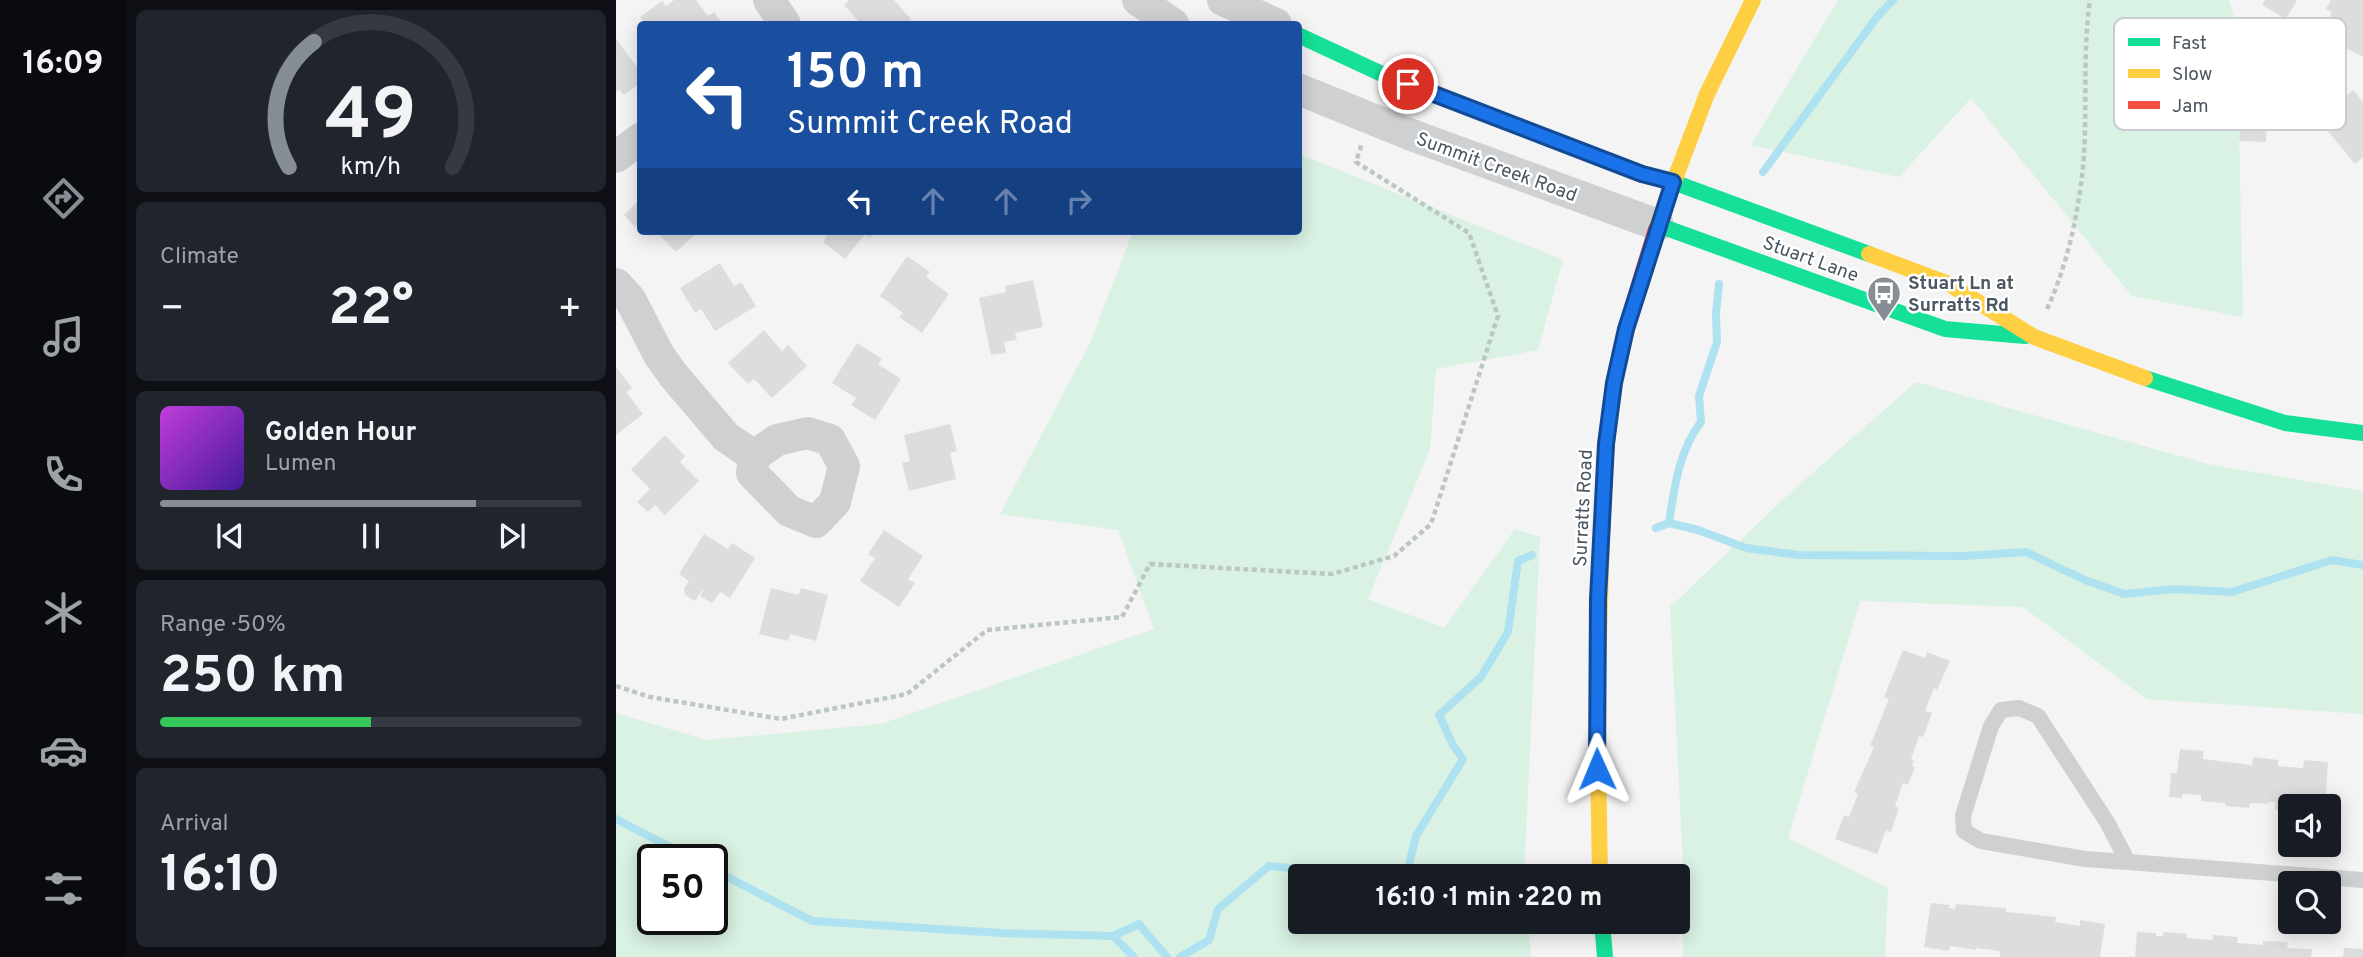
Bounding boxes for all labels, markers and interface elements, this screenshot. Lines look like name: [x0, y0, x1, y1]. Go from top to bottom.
legend: [2114, 18, 2346, 130]
text: Fast: [2172, 32, 2207, 56]
text: 150 m: [787, 44, 924, 106]
text: 16:09: [23, 45, 103, 85]
icon: left: [672, 49, 763, 140]
pin: [1378, 54, 1438, 114]
text: Slow: [2172, 63, 2212, 87]
icon: arrive: [1389, 65, 1427, 103]
text: 49: [325, 73, 417, 165]
text: Jam: [2172, 95, 2209, 119]
text: Summit Creek Road: [787, 105, 1073, 145]
street label: Summit Creek Road: [1412, 128, 1580, 208]
text: km/h: [341, 152, 401, 184]
icon: directions: [39, 174, 88, 223]
icon: left: [841, 182, 879, 220]
icon: ahead: [914, 182, 952, 220]
icon: ahead: [987, 182, 1025, 220]
icon: right: [1060, 182, 1098, 220]
street label: Stuart Lane: [1759, 231, 1862, 288]
text: Climate: [160, 243, 239, 272]
place label: Stuart Ln at Surratts Rd: [1908, 272, 2014, 318]
bus stop icon: Stuart Ln at Surratts Rd: [1865, 274, 1903, 323]
text: 22°: [328, 277, 414, 343]
text: −: [160, 286, 185, 335]
text: +: [557, 286, 582, 335]
icon: music: [39, 312, 88, 361]
text: Golden Hour: [265, 417, 416, 450]
street label: Surratts Road: [1569, 449, 1599, 567]
icon: phone: [39, 450, 88, 499]
text: Lumen: [265, 450, 336, 479]
icon: previous: [211, 517, 249, 555]
icon: pause: [352, 517, 390, 555]
icon: next: [493, 517, 531, 555]
icon: climate: [39, 588, 88, 637]
text: Range · 50%: [160, 611, 286, 640]
text: 250 km: [160, 645, 345, 711]
icon: car: [39, 726, 88, 775]
position arrow: [1560, 732, 1634, 806]
map controls: [2278, 794, 2341, 934]
button: sound: [2278, 794, 2341, 857]
text: Arrival: [160, 810, 229, 839]
text: 16:10: [160, 844, 280, 910]
speed limit sign: 50: [637, 844, 728, 935]
icon: filters: [39, 864, 88, 913]
button: search: [2278, 871, 2341, 934]
text: 16:10 · 1 min · 220 m: [1376, 882, 1602, 915]

